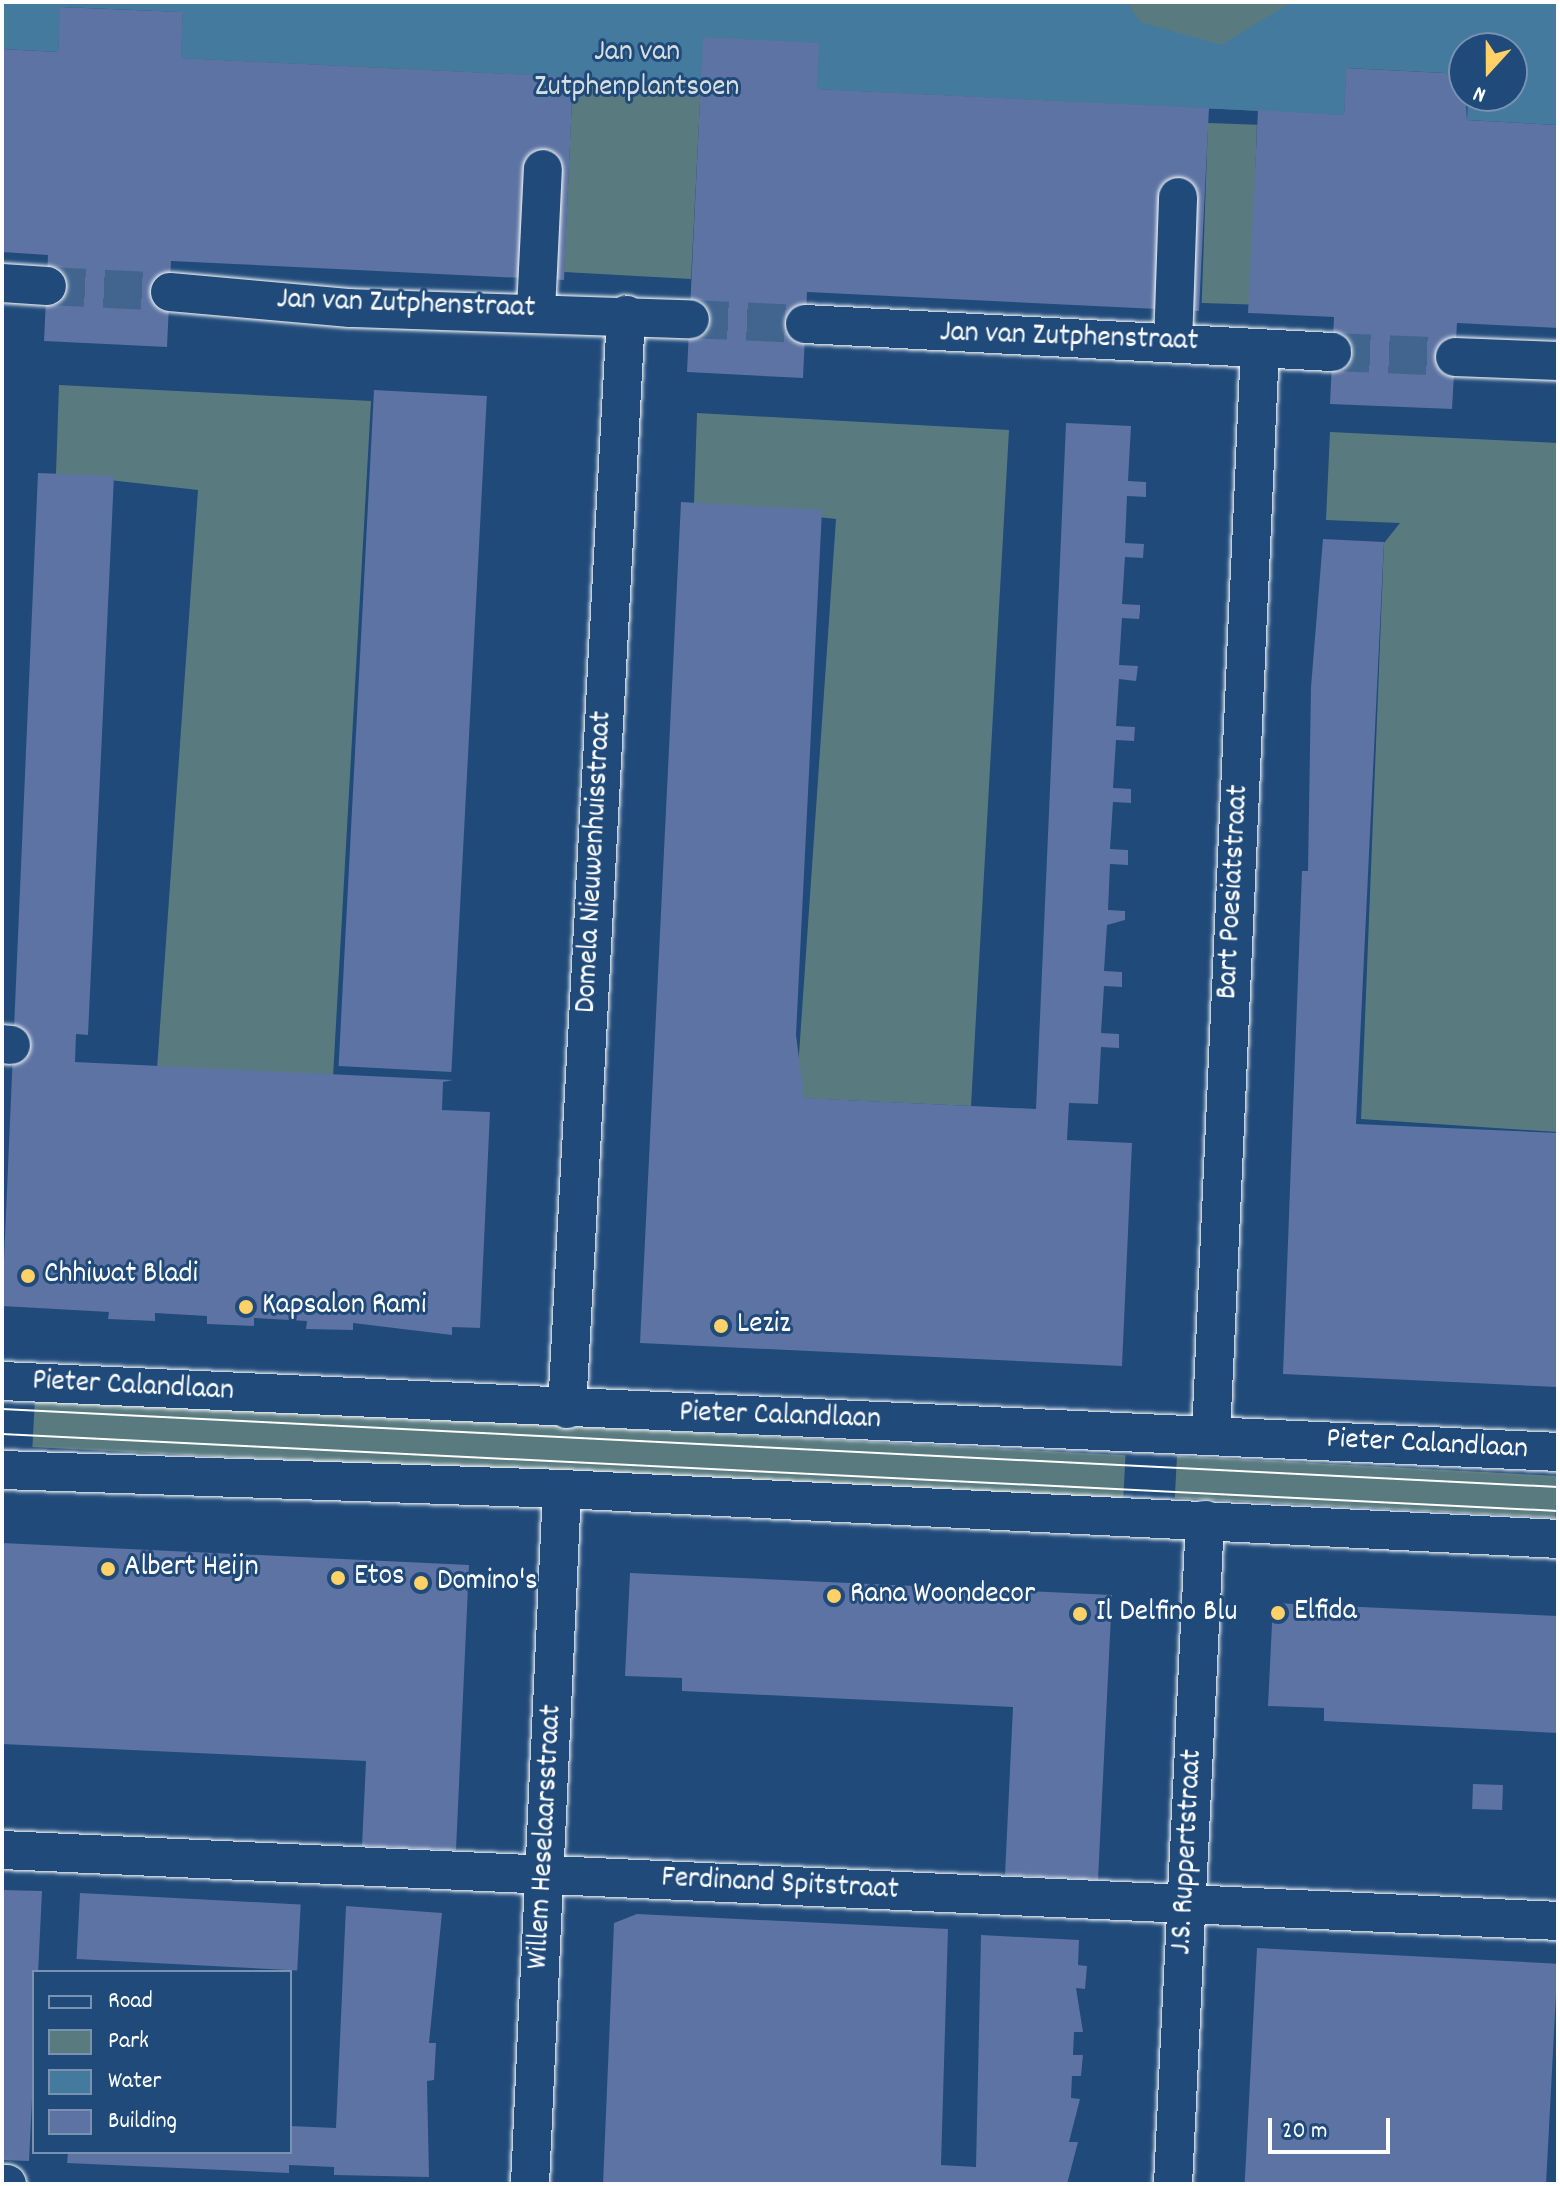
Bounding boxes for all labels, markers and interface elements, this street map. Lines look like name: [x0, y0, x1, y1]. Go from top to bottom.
north arrow: [1448, 32, 1528, 112]
park label: Jan van Zutphenplantsoen: [535, 36, 739, 106]
text: N: [1469, 77, 1491, 109]
street label: Jan van Zutphenstraat: [276, 283, 536, 329]
street label: Jan van Zutphenstraat: [939, 316, 1199, 362]
street label: Domela Nieuwenhuisstraat: [570, 710, 622, 1014]
street label: Bart Poesiatstraat: [1211, 784, 1259, 1000]
place label: Chhiwat Bladi: [44, 1258, 198, 1294]
marker: Chhiwat Bladi: [19, 1267, 37, 1285]
place label: Kapsalon Rami: [262, 1289, 426, 1325]
marker: Kapsalon Rami: [237, 1298, 255, 1316]
place label: Leziz: [737, 1308, 791, 1344]
marker: Leziz: [712, 1317, 730, 1335]
street label: Pieter Calandlaan: [31, 1365, 235, 1411]
street label: Pieter Calandlaan: [679, 1396, 881, 1440]
street label: Pieter Calandlaan: [1325, 1423, 1529, 1469]
place label: Albert Heijn: [124, 1551, 259, 1587]
marker: Albert Heijn: [99, 1560, 117, 1578]
place label: Etos: [354, 1560, 405, 1596]
place label: Domino's: [437, 1565, 538, 1601]
marker: Etos: [329, 1569, 347, 1587]
marker: Domino's: [412, 1574, 430, 1592]
place label: Rana Woondecor: [850, 1578, 1035, 1614]
marker: Rana Woondecor: [825, 1587, 843, 1605]
place label: Elfida: [1294, 1595, 1357, 1631]
place label: Il Delfino Blu: [1096, 1596, 1237, 1632]
marker: Elfida: [1269, 1604, 1287, 1622]
marker: Il Delfino Blu: [1071, 1605, 1089, 1623]
street label: Willem Heselaarsstraat: [522, 1704, 572, 1970]
street label: J.S. Ruppertstraat: [1166, 1748, 1212, 1956]
street label: Ferdinand Spitstraat: [660, 1862, 900, 1910]
legend: [32, 1970, 292, 2154]
text: Road: [108, 1985, 153, 2019]
text: Park: [108, 2025, 149, 2059]
text: Water: [108, 2065, 161, 2099]
scale bar: [1272, 2102, 1394, 2152]
text: Building: [108, 2105, 177, 2139]
text: 20 m: [1282, 2115, 1328, 2149]

